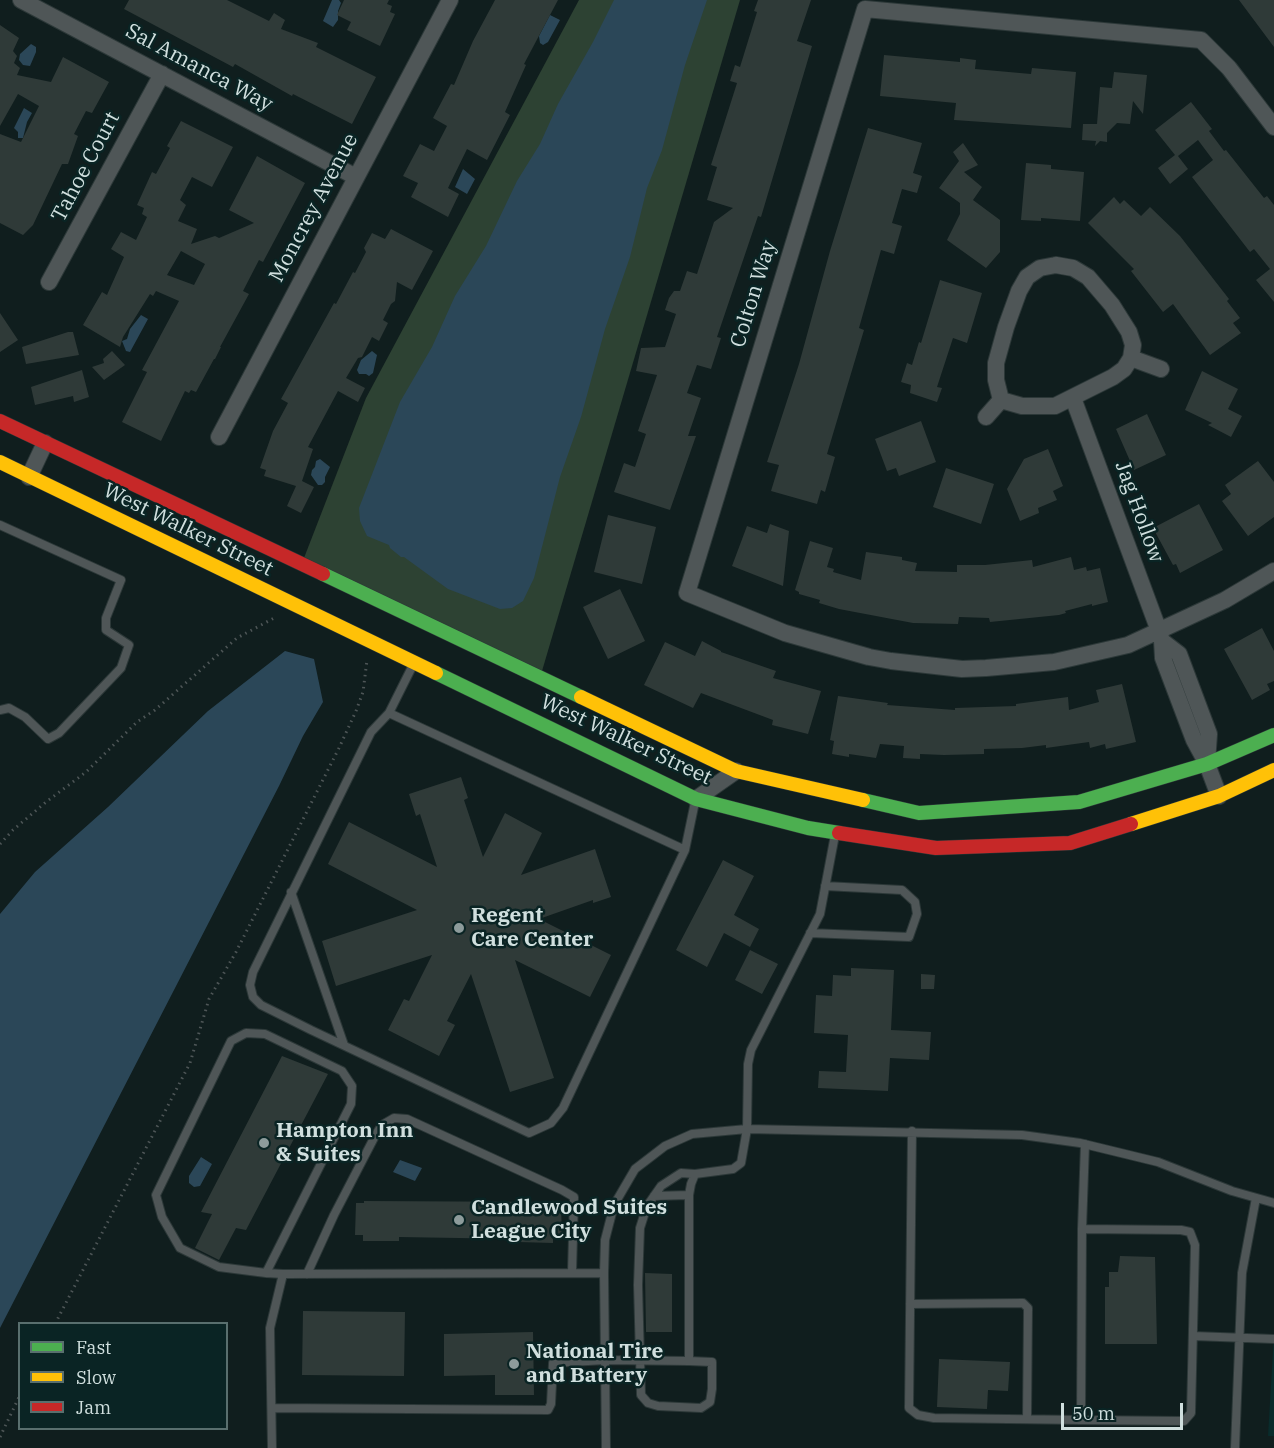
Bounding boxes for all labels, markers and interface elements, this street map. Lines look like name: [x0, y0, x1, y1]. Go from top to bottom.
street label: Sal Amanca Way: [121, 19, 277, 117]
street label: Tahoe Court: [47, 108, 125, 226]
street label: Moncrey Avenue: [264, 129, 364, 287]
street label: Colton Way: [726, 237, 782, 351]
street label: Jag Hollow: [1109, 458, 1169, 566]
street label: West Walker Street: [99, 478, 277, 582]
street label: West Walker Street: [536, 689, 716, 791]
place label: Regent Care Center: [471, 903, 593, 953]
marker: Regent Care Center: [452, 921, 466, 935]
place label: Hampton Inn & Suites: [276, 1118, 413, 1168]
marker: Hampton Inn & Suites: [257, 1136, 271, 1150]
place label: Candlewood Suites League City: [471, 1195, 667, 1245]
marker: Candlewood Suites League City: [452, 1213, 466, 1227]
legend: [18, 1322, 228, 1430]
text: Fast: [76, 1336, 111, 1359]
place label: National Tire and Battery: [526, 1339, 663, 1389]
marker: National Tire and Battery: [507, 1357, 521, 1371]
text: Slow: [76, 1366, 116, 1389]
scale bar: [1064, 1391, 1186, 1429]
text: Jam: [76, 1396, 111, 1419]
text: 50 m: [1072, 1402, 1115, 1425]

